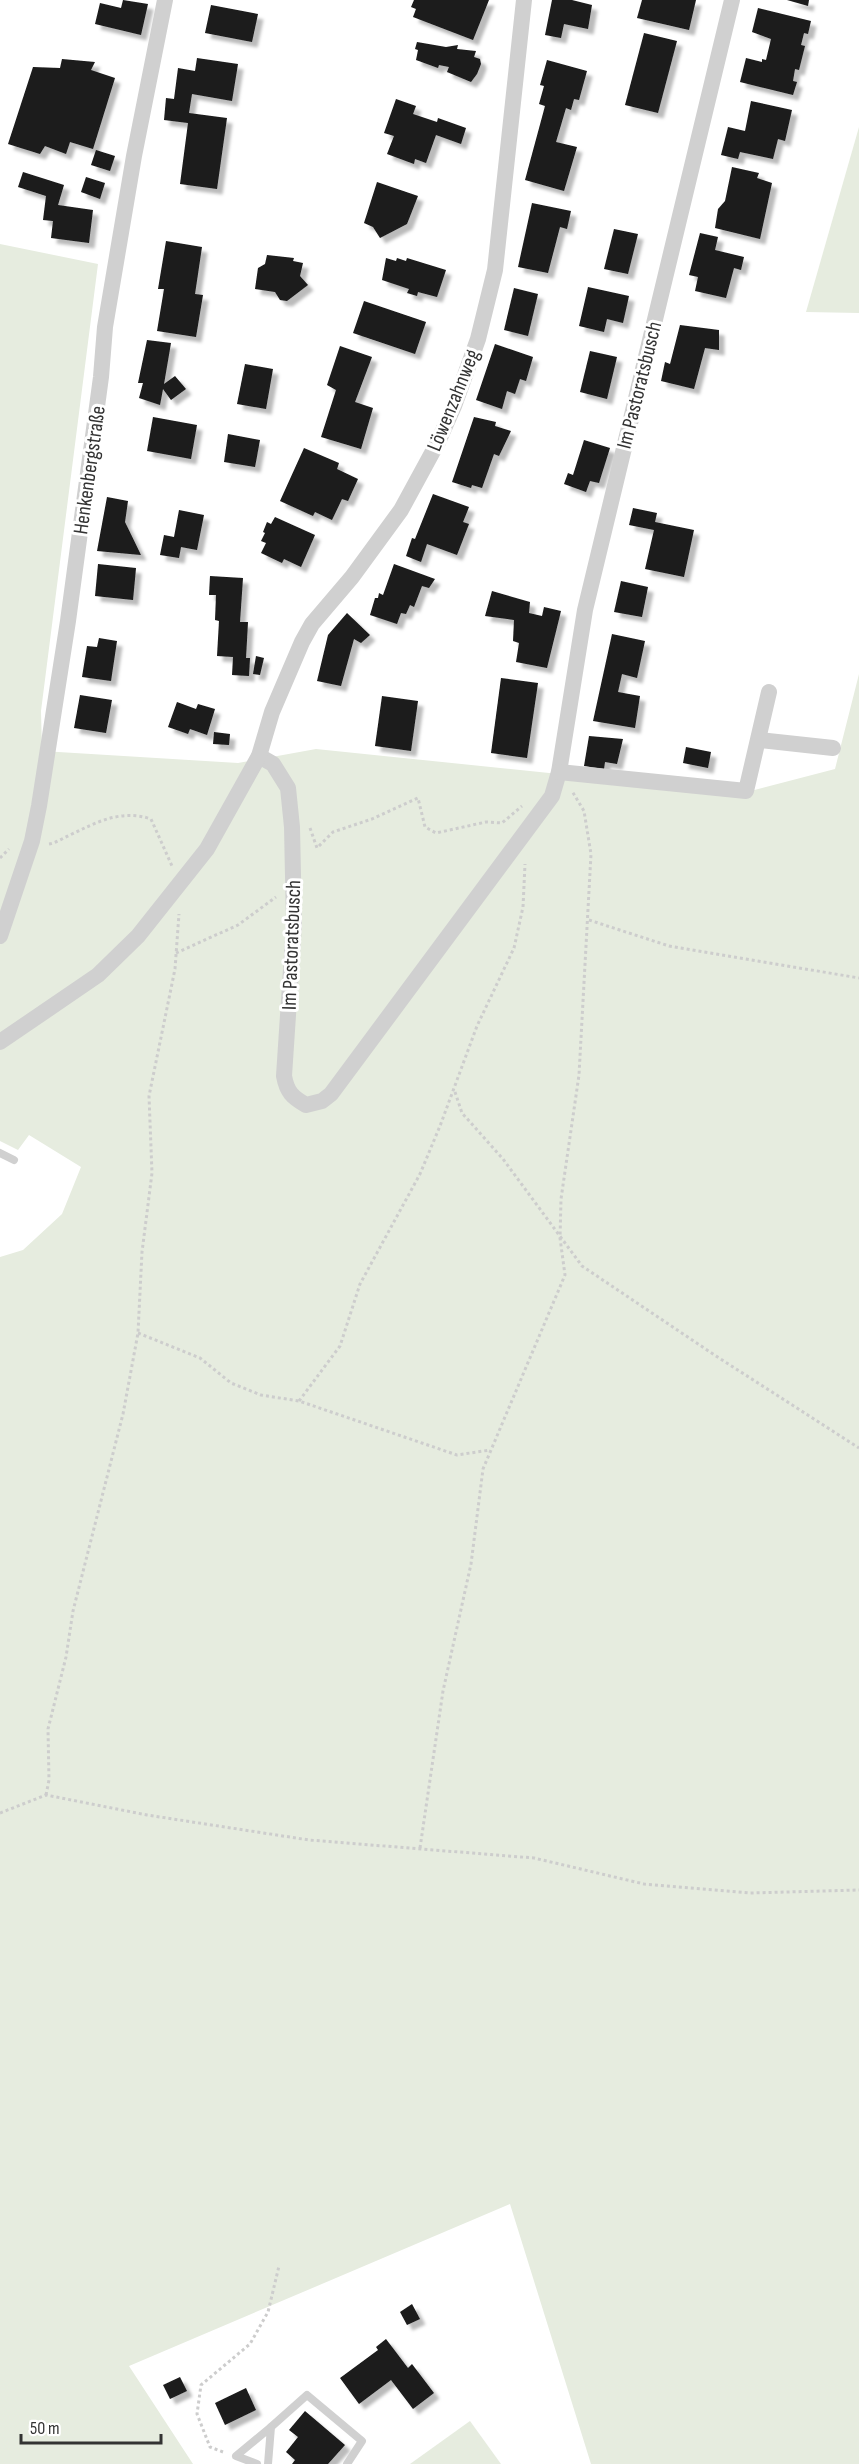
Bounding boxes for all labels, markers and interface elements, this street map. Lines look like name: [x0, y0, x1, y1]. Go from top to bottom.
street label: Im Pastoratsbusch: [612, 319, 667, 451]
street label: Löwenzahnweg: [422, 346, 485, 455]
street label: Henkenbergstraße: [68, 404, 111, 536]
street label: Im Pastoratsbusch: [277, 880, 306, 1011]
scale bar: [21, 2407, 160, 2445]
text: 50 m: [30, 2418, 60, 2439]

